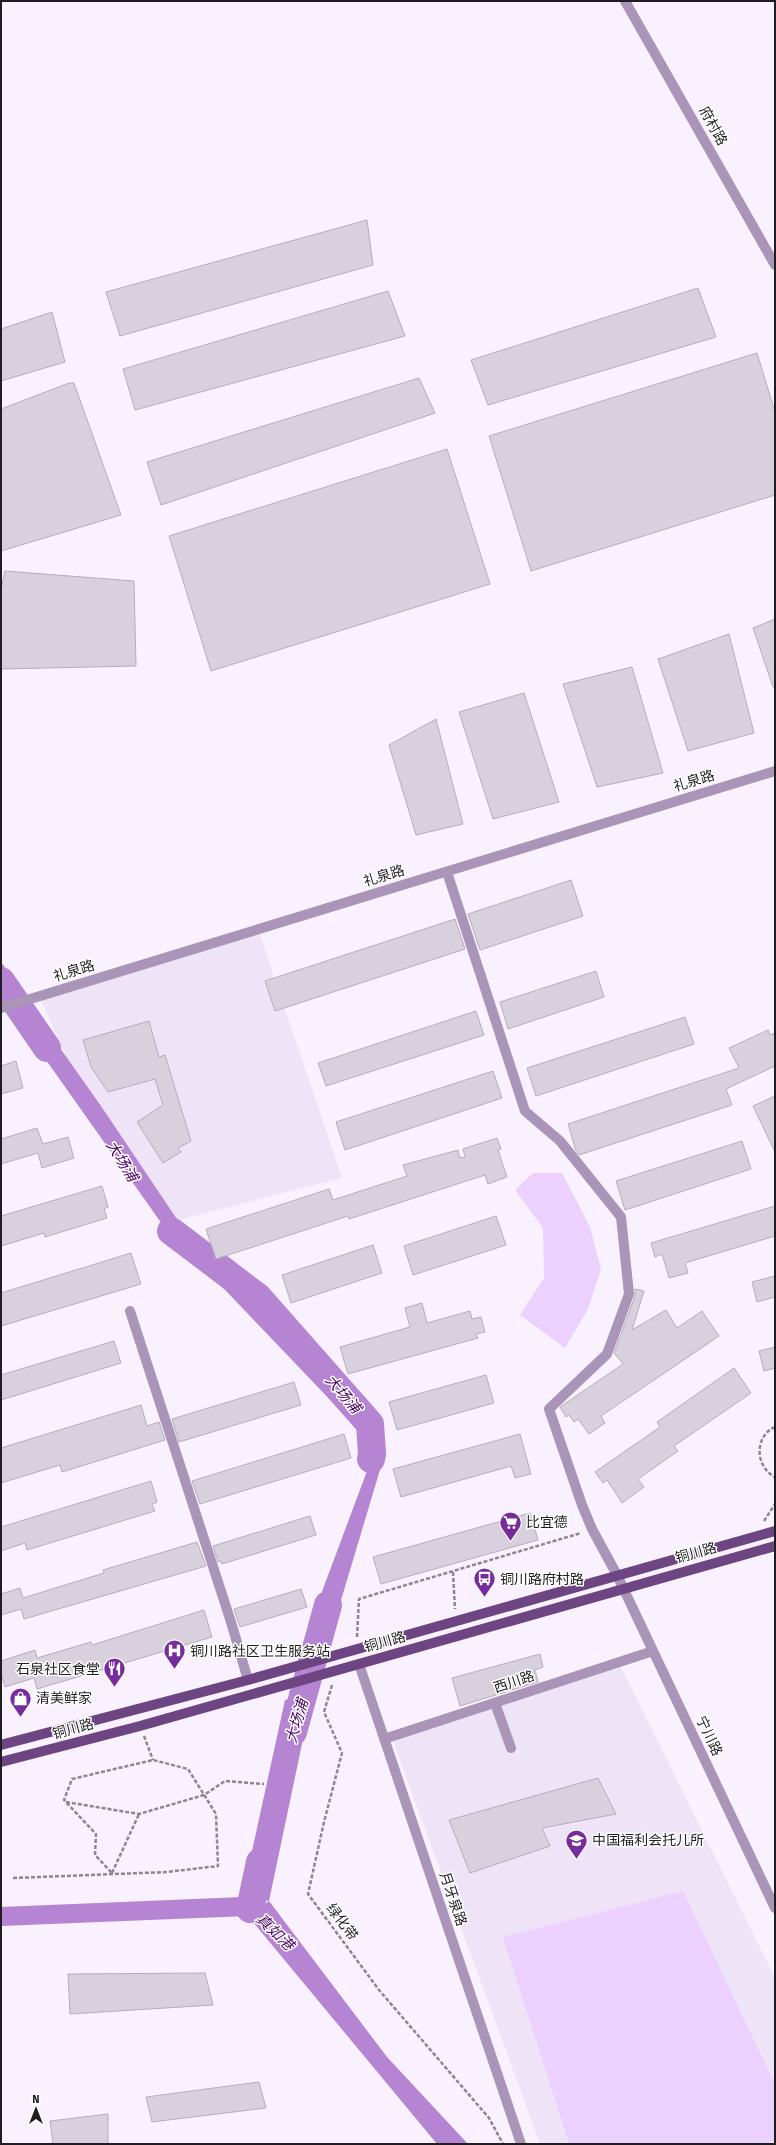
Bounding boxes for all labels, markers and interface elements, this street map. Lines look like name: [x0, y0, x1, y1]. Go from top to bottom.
street label: 府村路: [695, 104, 731, 148]
street label: 礼泉路: [671, 767, 717, 795]
street label: 礼泉路: [361, 862, 407, 890]
street label: 礼泉路: [51, 957, 97, 985]
water label: 大场浦: [102, 1137, 143, 1187]
water label: 大场浦: [321, 1371, 366, 1418]
supermarket icon: 比宜德: [498, 1509, 524, 1542]
place label: 比宜德: [526, 1514, 568, 1531]
street label: 铜川路: [673, 1539, 719, 1567]
bus stop icon: 铜川路府村路: [471, 1566, 497, 1599]
place label: 铜川路府村路: [500, 1571, 584, 1588]
street label: 铜川路: [362, 1628, 408, 1656]
hospital icon: 铜川路社区卫生服务站: [161, 1638, 187, 1671]
place label: 铜川路社区卫生服务站: [190, 1643, 330, 1660]
restaurant icon: 石泉社区食堂: [102, 1656, 128, 1689]
place label: 石泉社区食堂: [16, 1661, 100, 1678]
street label: 西川路: [491, 1667, 537, 1697]
shop icon: 清美鲜家: [8, 1685, 34, 1718]
place label: 清美鲜家: [36, 1690, 92, 1707]
water label: 大场浦: [282, 1695, 312, 1745]
street label: 宁川路: [692, 1713, 726, 1759]
street label: 铜川路: [51, 1715, 95, 1743]
school or university icon: 中国福利会托儿所: [563, 1827, 589, 1860]
place label: 中国福利会托儿所: [592, 1832, 704, 1849]
street label: 月牙泉路: [436, 1870, 470, 1928]
street label: 绿化带: [323, 1900, 361, 1944]
water label: 真如港: [253, 1910, 299, 1955]
north arrow: [16, 2089, 56, 2129]
text: N: [32, 2093, 40, 2106]

